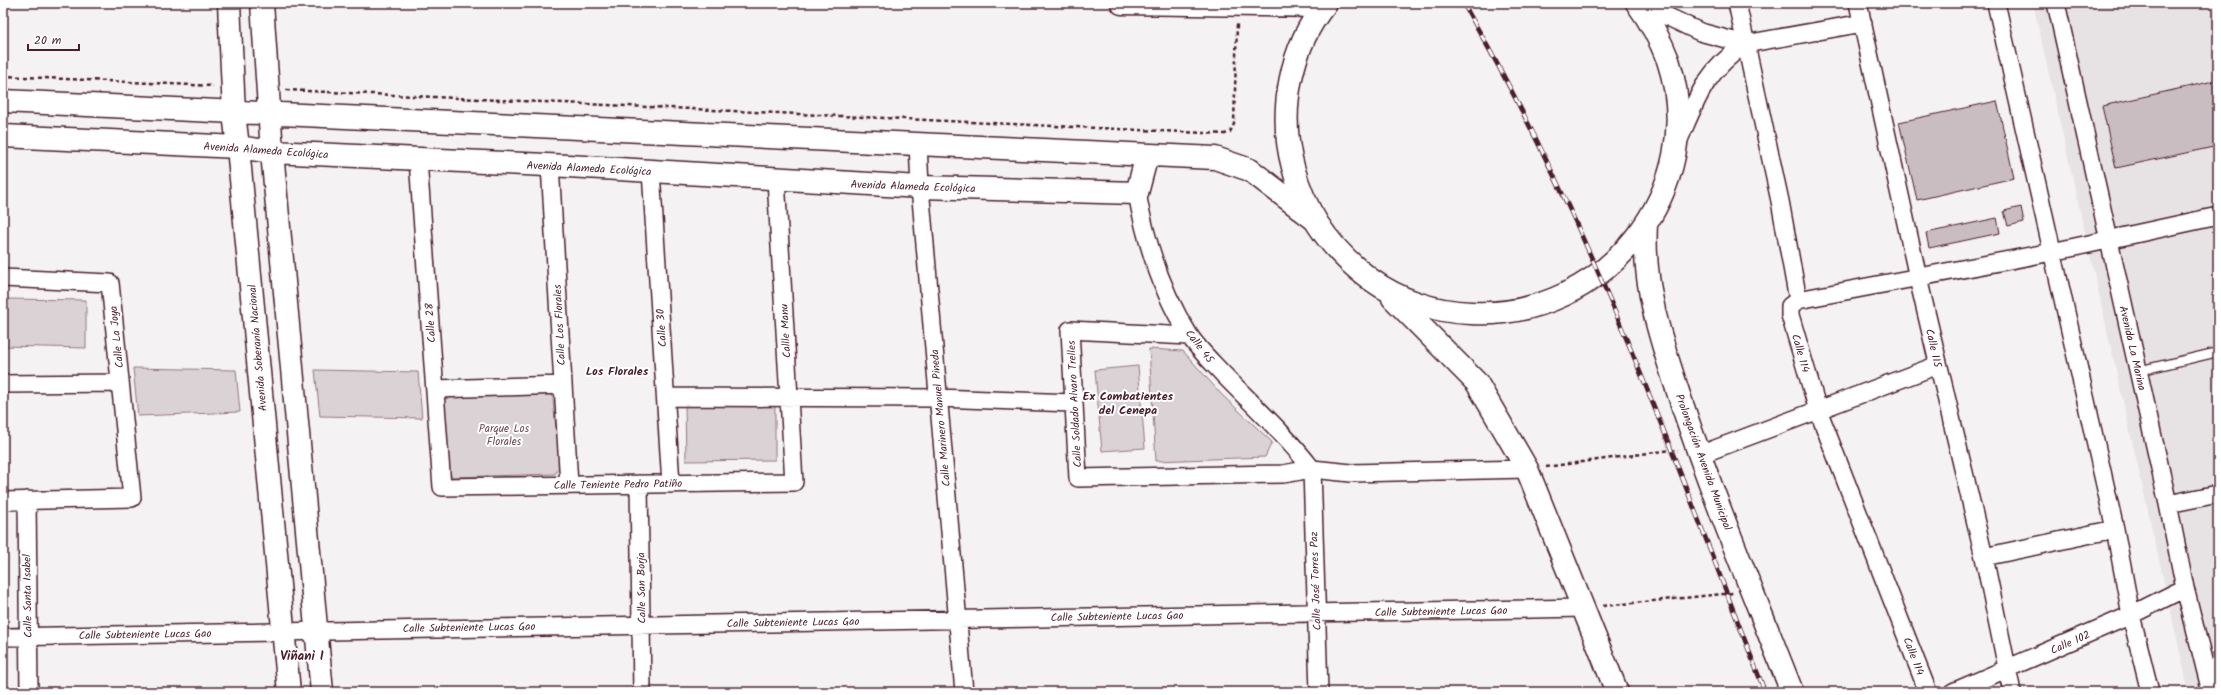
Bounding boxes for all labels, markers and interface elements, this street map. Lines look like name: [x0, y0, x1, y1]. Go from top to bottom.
scale bar: [28, 26, 79, 52]
text: 20 m: [34, 31, 62, 50]
street label: Avenida Alameda Ecológica: [203, 138, 329, 164]
street label: Avenida Alameda Ecológica: [526, 157, 652, 181]
street label: Avenida Alameda Ecológica: [850, 176, 976, 198]
street label: Avenida Soberanía Nacional: [243, 284, 272, 412]
street label: Calle Los Florales: [549, 284, 571, 366]
street label: Calle 28: [421, 302, 441, 343]
street label: Callle Manu: [776, 303, 796, 358]
street label: Avenida La Marina: [2114, 304, 2151, 392]
street label: Calle La Joya: [105, 305, 129, 369]
street label: Calle 30: [652, 308, 672, 348]
street label: Calle 45: [1180, 326, 1219, 368]
street label: Calle 115: [1920, 327, 1946, 370]
street label: Calle 114: [1786, 332, 1814, 375]
street label: Calle Soldado Alvaro Trelles: [1063, 340, 1087, 468]
street label: Calle Marinero Manuel Pineda: [926, 349, 956, 487]
district label: Los Florales: [586, 362, 649, 381]
district label: Ex Combatientes del Cenepa: [1083, 387, 1174, 420]
street label: Prolongación Avenida Municipal: [1670, 392, 1736, 533]
park label: Parque Los Florales: [479, 420, 529, 451]
street label: Calle Teniente Pedro Patiño: [554, 475, 682, 495]
street label: Calle José Torres Paz: [1305, 531, 1327, 631]
street label: Calle San Borja: [632, 552, 652, 624]
street label: Calle Santa Isabel: [18, 554, 38, 638]
street label: Calle Subteniente Lucas Gao: [1374, 602, 1508, 622]
street label: Calle Subteniente Lucas Gao: [1050, 607, 1184, 627]
street label: Calle Subteniente Lucas Gao: [726, 613, 860, 633]
street label: Calle Subteniente Lucas Gao: [402, 618, 536, 638]
street label: Calle Subteniente Lucas Gao: [78, 625, 212, 645]
street label: Calle 102: [2048, 626, 2093, 660]
street label: Calle 114: [1898, 635, 1929, 678]
district label: Viñani I: [280, 646, 324, 667]

